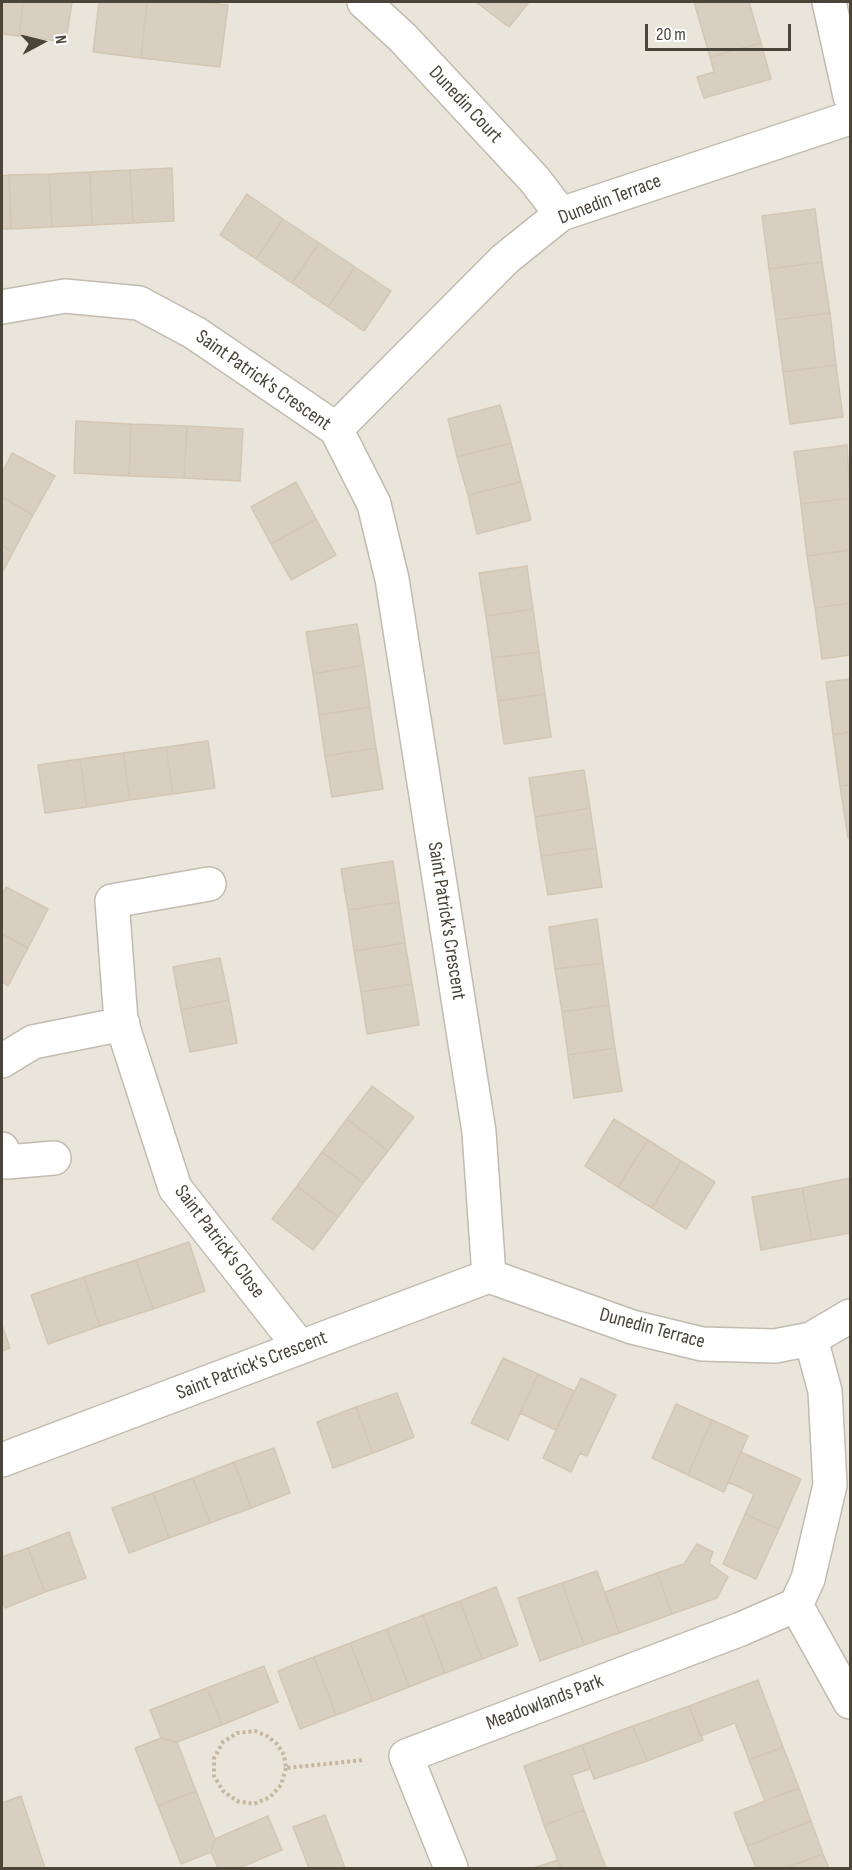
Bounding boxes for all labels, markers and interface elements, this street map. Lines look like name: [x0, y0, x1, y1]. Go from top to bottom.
north arrow: [12, 12, 72, 72]
scale bar: [648, 12, 794, 50]
text: 20 m: [656, 24, 686, 45]
text: N: [50, 34, 70, 45]
street label: Dunedin Court: [423, 61, 507, 149]
street label: Dunedin Terrace: [555, 169, 665, 231]
street label: Saint Patrick's Crescent: [191, 325, 335, 437]
street label: Saint Patrick's Crescent: [422, 840, 470, 1002]
street label: Saint Patrick's Close: [169, 1181, 269, 1303]
street label: Dunedin Terrace: [597, 1303, 707, 1355]
street label: Saint Patrick's Crescent: [173, 1326, 331, 1406]
street label: Meadowlands Park: [483, 1670, 607, 1736]

